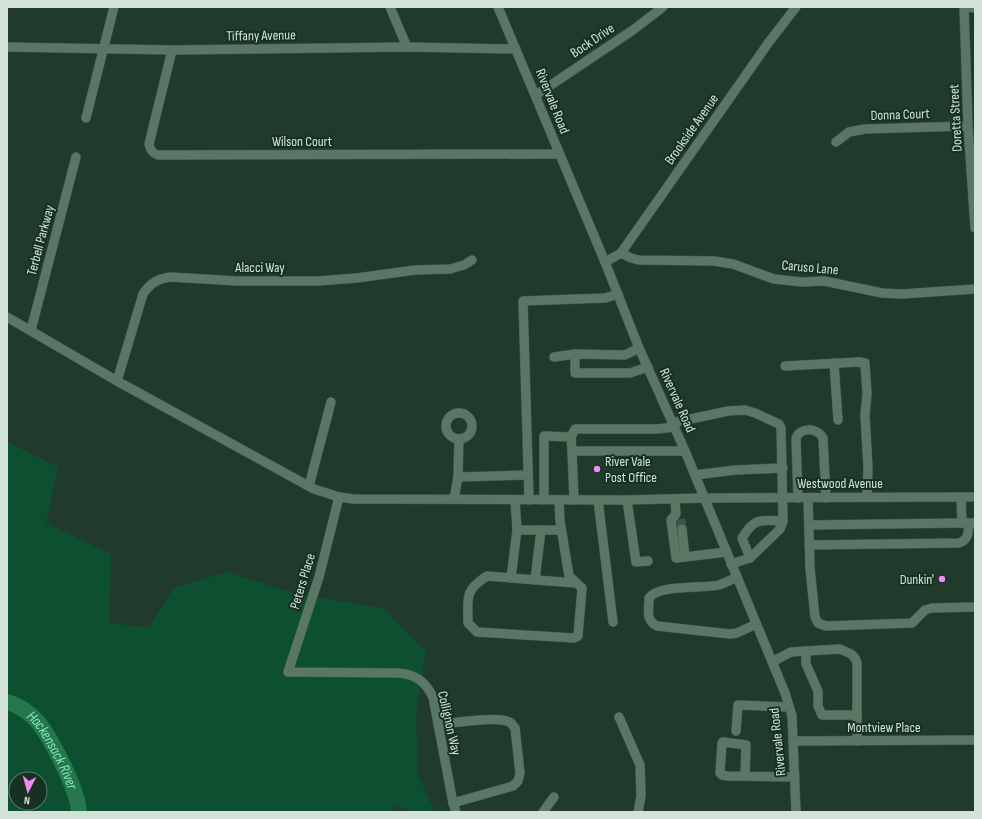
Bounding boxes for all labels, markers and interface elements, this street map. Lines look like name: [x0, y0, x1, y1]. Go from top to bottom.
street label: Bock Drive: [567, 19, 618, 61]
street label: Tiffany Avenue: [226, 26, 296, 45]
street label: Rivervale Road: [532, 66, 573, 136]
street label: Doretta Street: [945, 84, 966, 152]
street label: Brookside Avenue: [661, 91, 722, 168]
street label: Donna Court: [870, 105, 930, 124]
street label: Wilson Court: [272, 133, 332, 150]
street label: Terbell Parkway: [23, 203, 58, 277]
street label: Caruso Lane: [781, 257, 839, 278]
street label: Alacci Way: [234, 259, 285, 276]
street label: Rivervale Road: [656, 365, 699, 435]
place label: River Vale Post Office: [605, 453, 657, 486]
marker: River Vale Post Office: [592, 464, 602, 474]
street label: Westwood Avenue: [797, 475, 883, 492]
street label: Peters Place: [286, 551, 319, 611]
place label: Dunkin': [900, 571, 934, 588]
marker: Dunkin': [937, 574, 947, 584]
street label: Collignon Way: [434, 689, 465, 758]
water label: Hackensack River: [23, 707, 82, 793]
street label: Rivervale Road: [765, 707, 790, 777]
street label: Montview Place: [847, 719, 921, 736]
north arrow: [8, 771, 48, 811]
text: N: [23, 794, 31, 807]

